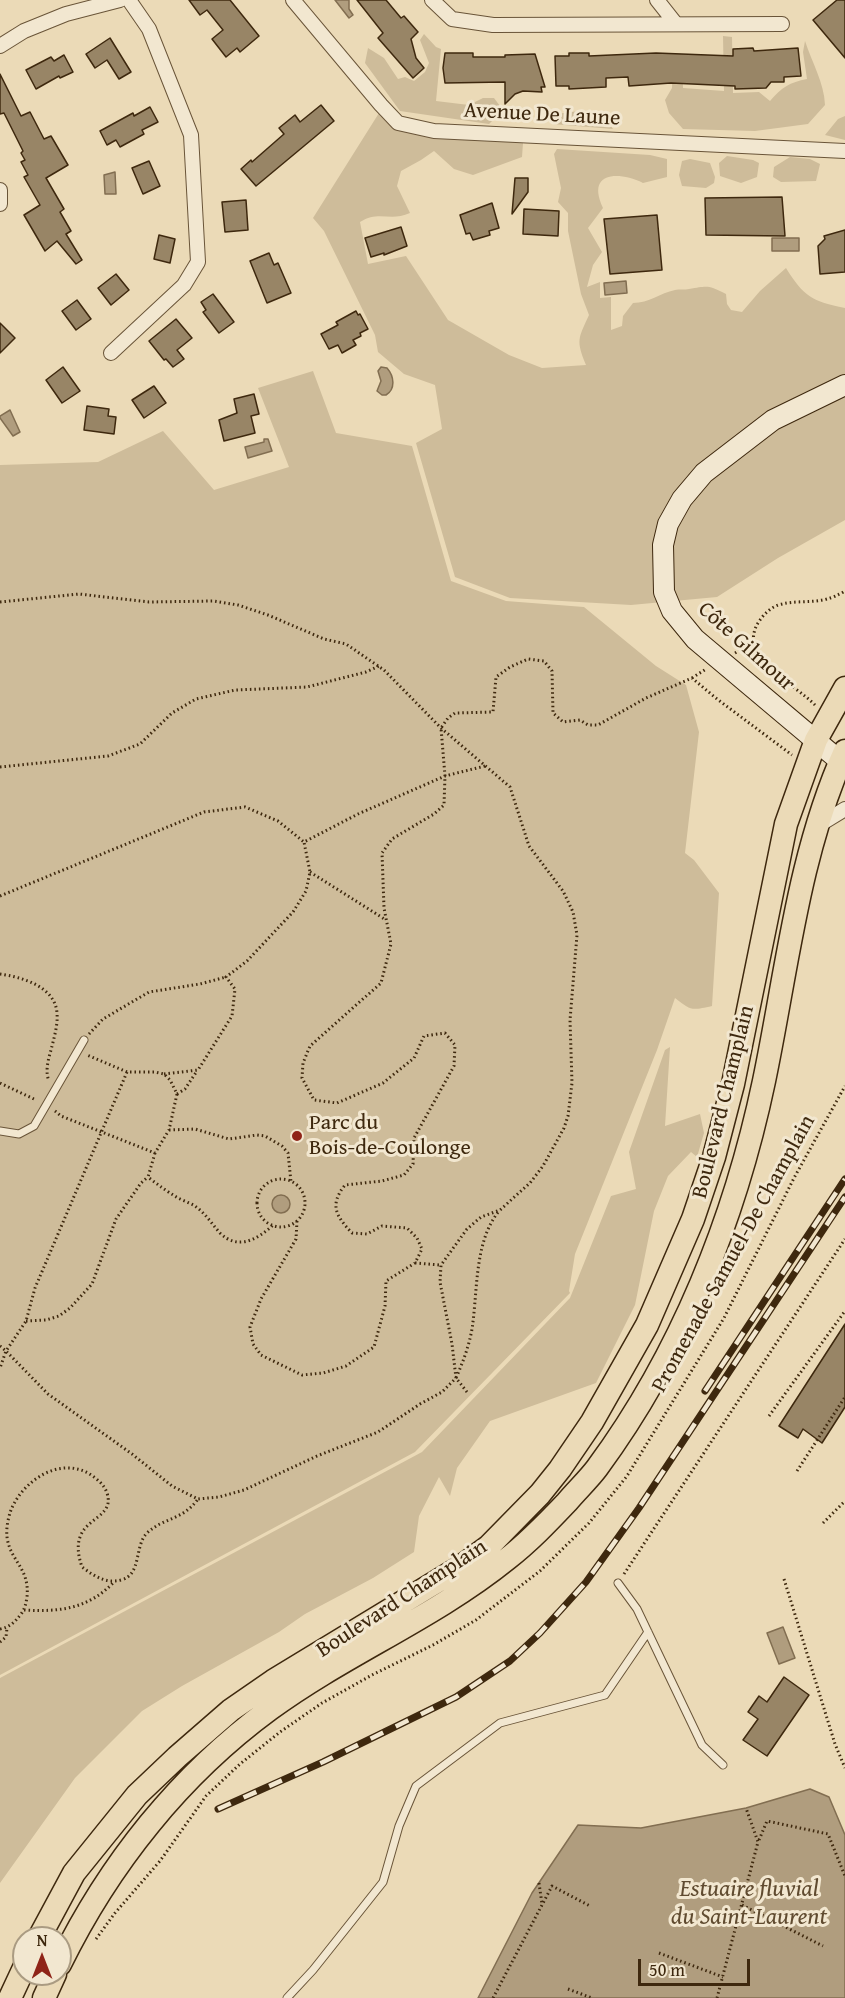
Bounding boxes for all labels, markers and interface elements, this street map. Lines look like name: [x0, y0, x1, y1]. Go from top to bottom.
street label: Avenue De Laune: [463, 98, 621, 132]
street label: Côte Gilmour: [692, 597, 800, 697]
street label: Boulevard Champlain: [687, 1003, 761, 1201]
place label: Parc du Bois-de-Coulonge: [309, 1110, 471, 1162]
street label: Promenade Samuel-De Champlain: [647, 1111, 821, 1397]
marker: Parc du Bois-de-Coulonge: [290, 1129, 304, 1143]
street label: Boulevard Champlain: [312, 1534, 492, 1664]
water label: Estuaire fluvial du Saint-Laurent: [671, 1876, 827, 1932]
north arrow: [12, 1926, 72, 1986]
text: N: [37, 1928, 47, 1952]
scale bar: [641, 1947, 754, 1985]
text: 50 m: [649, 1956, 685, 1983]

